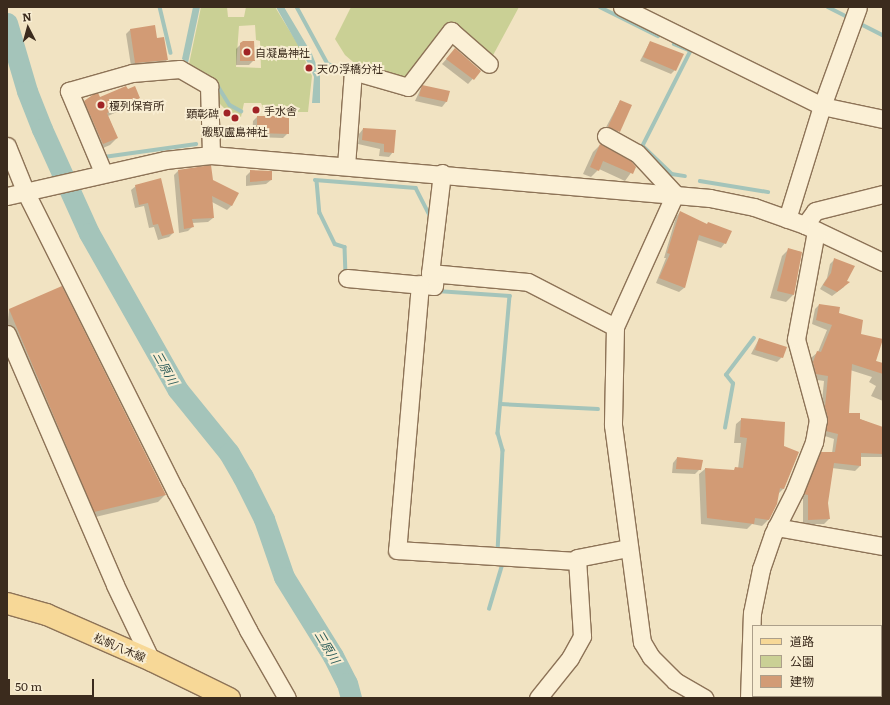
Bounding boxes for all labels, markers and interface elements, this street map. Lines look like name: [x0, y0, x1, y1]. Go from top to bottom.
north arrow: [8, 8, 48, 48]
text: N: [21, 8, 32, 25]
place label: 自凝島神社: [255, 45, 310, 59]
marker: 自凝島神社: [242, 47, 252, 57]
place label: 天の浮橋分社: [317, 61, 383, 75]
marker: 天の浮橋分社: [304, 63, 314, 73]
place label: 榎列保育所: [109, 98, 164, 112]
marker: 榎列保育所: [96, 100, 106, 110]
place label: 手水舎: [264, 103, 297, 117]
marker: 手水舎: [251, 105, 261, 115]
place label: 顕彰碑: [186, 106, 219, 120]
marker: 顕彰碑: [222, 108, 232, 118]
marker: 磤馭盧島神社: [230, 113, 240, 123]
place label: 磤馭盧島神社: [202, 124, 268, 138]
water label: 三原川: [150, 349, 180, 387]
legend: [752, 625, 882, 697]
water label: 三原川: [312, 628, 342, 666]
street label: 松帆八木線: [92, 630, 148, 664]
text: 道路: [790, 632, 814, 650]
text: 公園: [790, 652, 814, 670]
scale bar: [10, 671, 96, 697]
text: 建物: [790, 672, 814, 690]
text: 50 m: [15, 677, 42, 695]

